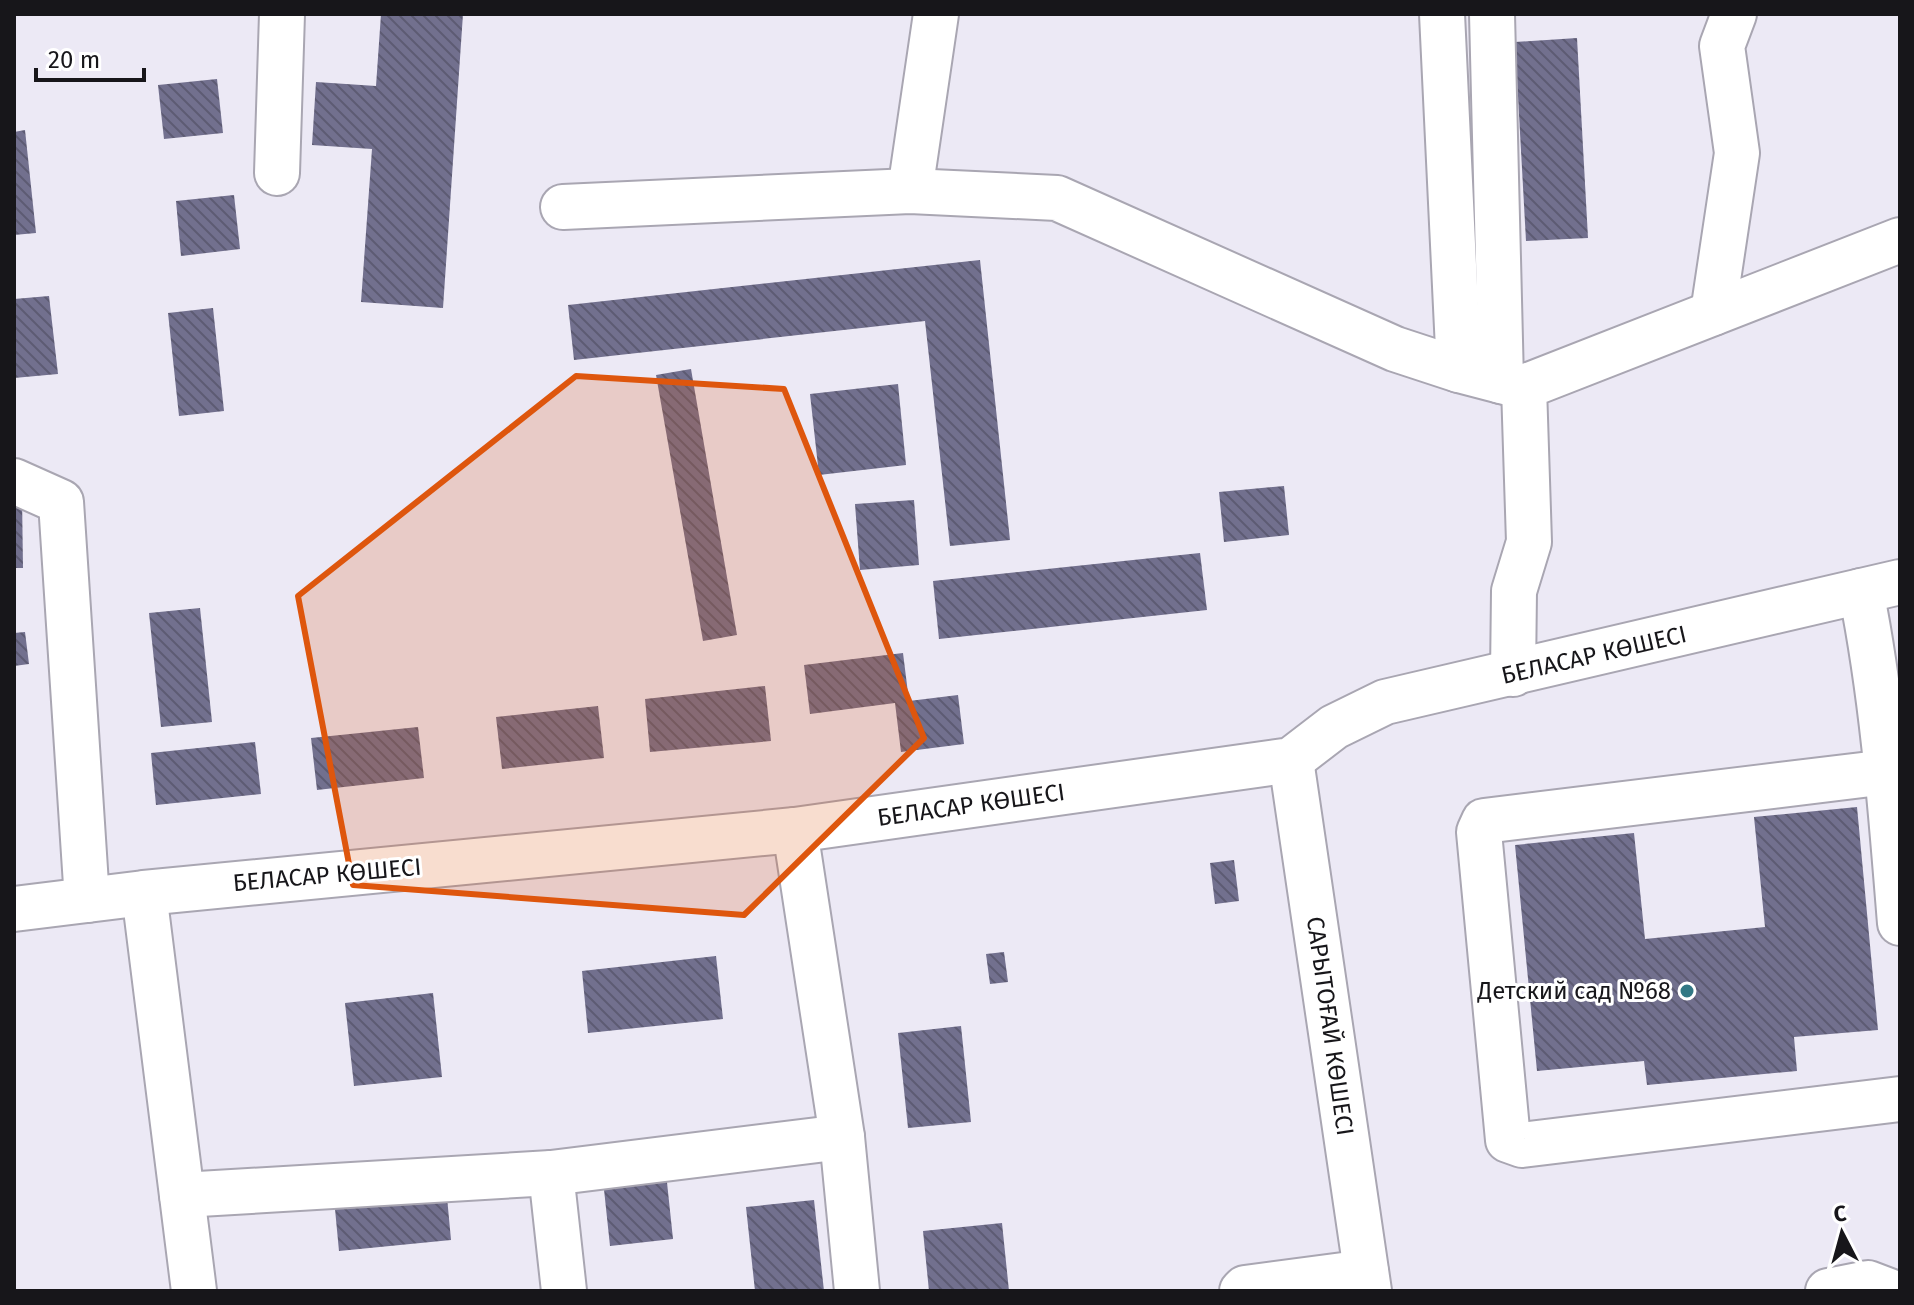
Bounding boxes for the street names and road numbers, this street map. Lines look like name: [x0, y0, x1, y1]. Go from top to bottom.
street label: БЕЛАСАР КӨШЕСІ: [1499, 620, 1689, 690]
street label: БЕЛАСАР КӨШЕСІ: [875, 778, 1067, 832]
street label: БЕЛАСАР КӨШЕСІ: [232, 853, 422, 897]
street label: САРЫТОҒАЙ КӨШЕСІ: [1301, 915, 1359, 1137]

